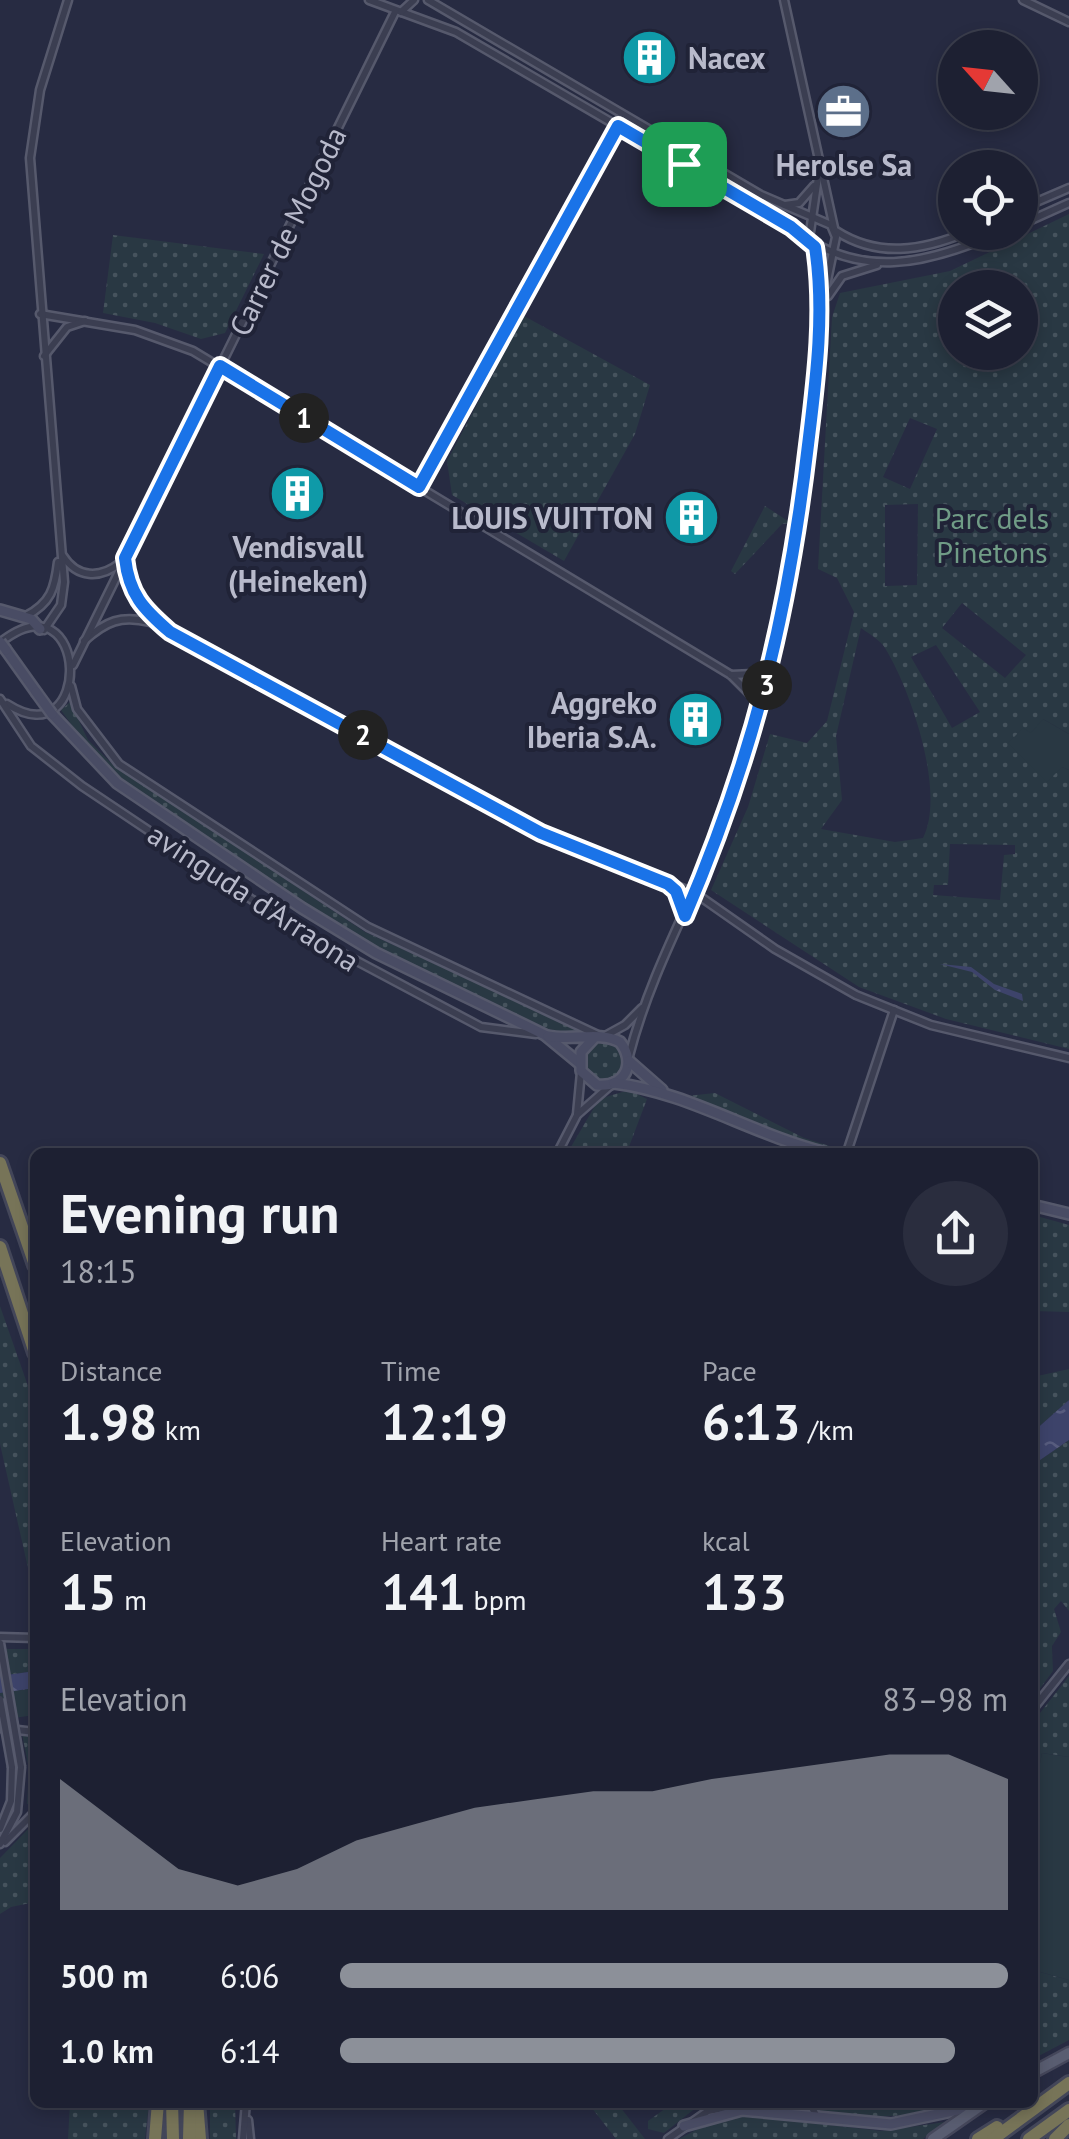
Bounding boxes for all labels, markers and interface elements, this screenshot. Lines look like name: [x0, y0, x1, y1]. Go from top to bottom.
building icon: Nacex: [619, 27, 679, 87]
north arrow: [938, 30, 1038, 130]
map controls: [938, 30, 1038, 370]
place label: Nacex: [688, 38, 766, 77]
office icon: Herolse Sa: [814, 82, 874, 142]
street label: Carrer de Mogoda: [220, 120, 354, 342]
pin: [642, 122, 727, 207]
icon: arrive: [657, 137, 712, 192]
place label: Herolse Sa: [776, 145, 912, 184]
button: locate: [938, 150, 1038, 250]
button: layers: [938, 270, 1038, 370]
pin: 1: [279, 393, 329, 443]
text: 1: [296, 399, 312, 436]
building icon: Vendisvall (Heineken): [268, 463, 328, 523]
building icon: LOUIS VUITTON: [662, 487, 722, 547]
place label: LOUIS VUITTON: [452, 498, 653, 537]
park label: Parc dels Pinetons: [935, 498, 1049, 571]
place label: Vendisvall (Heineken): [228, 527, 368, 600]
pin: 3: [742, 660, 792, 710]
text: 3: [759, 666, 775, 703]
place label: Aggreko Iberia S.A.: [527, 683, 657, 756]
building icon: Aggreko Iberia S.A.: [666, 689, 726, 749]
pin: 2: [338, 710, 388, 760]
text: 2: [355, 716, 371, 753]
street label: avinguda d'Arraona: [141, 814, 367, 980]
text: Evening run: [60, 1177, 340, 1248]
button: share: [903, 1181, 1008, 1286]
text: 18:15: [60, 1250, 137, 1292]
text: Distance: [60, 1352, 163, 1389]
text: Time: [381, 1352, 441, 1389]
text: Pace: [702, 1352, 757, 1389]
text: 1.98: [60, 1389, 157, 1454]
text: 12:19: [381, 1389, 508, 1454]
text: 6:13: [702, 1389, 801, 1454]
text: km: [157, 1411, 201, 1448]
text: /km: [801, 1411, 854, 1448]
text: Elevation: [60, 1522, 172, 1559]
text: Heart rate: [381, 1522, 502, 1559]
text: kcal: [702, 1522, 750, 1559]
text: 15: [60, 1559, 117, 1624]
text: 141: [381, 1559, 466, 1624]
text: 133: [702, 1559, 787, 1624]
text: m: [117, 1581, 147, 1618]
text: bpm: [466, 1581, 527, 1618]
text: Elevation: [60, 1678, 187, 1720]
text: 83–98 m: [883, 1678, 1008, 1720]
text: 500 m: [60, 1955, 148, 1997]
text: 6:06: [220, 1955, 279, 1997]
text: 1.0 km: [60, 2030, 154, 2072]
text: 6:14: [220, 2030, 279, 2072]

